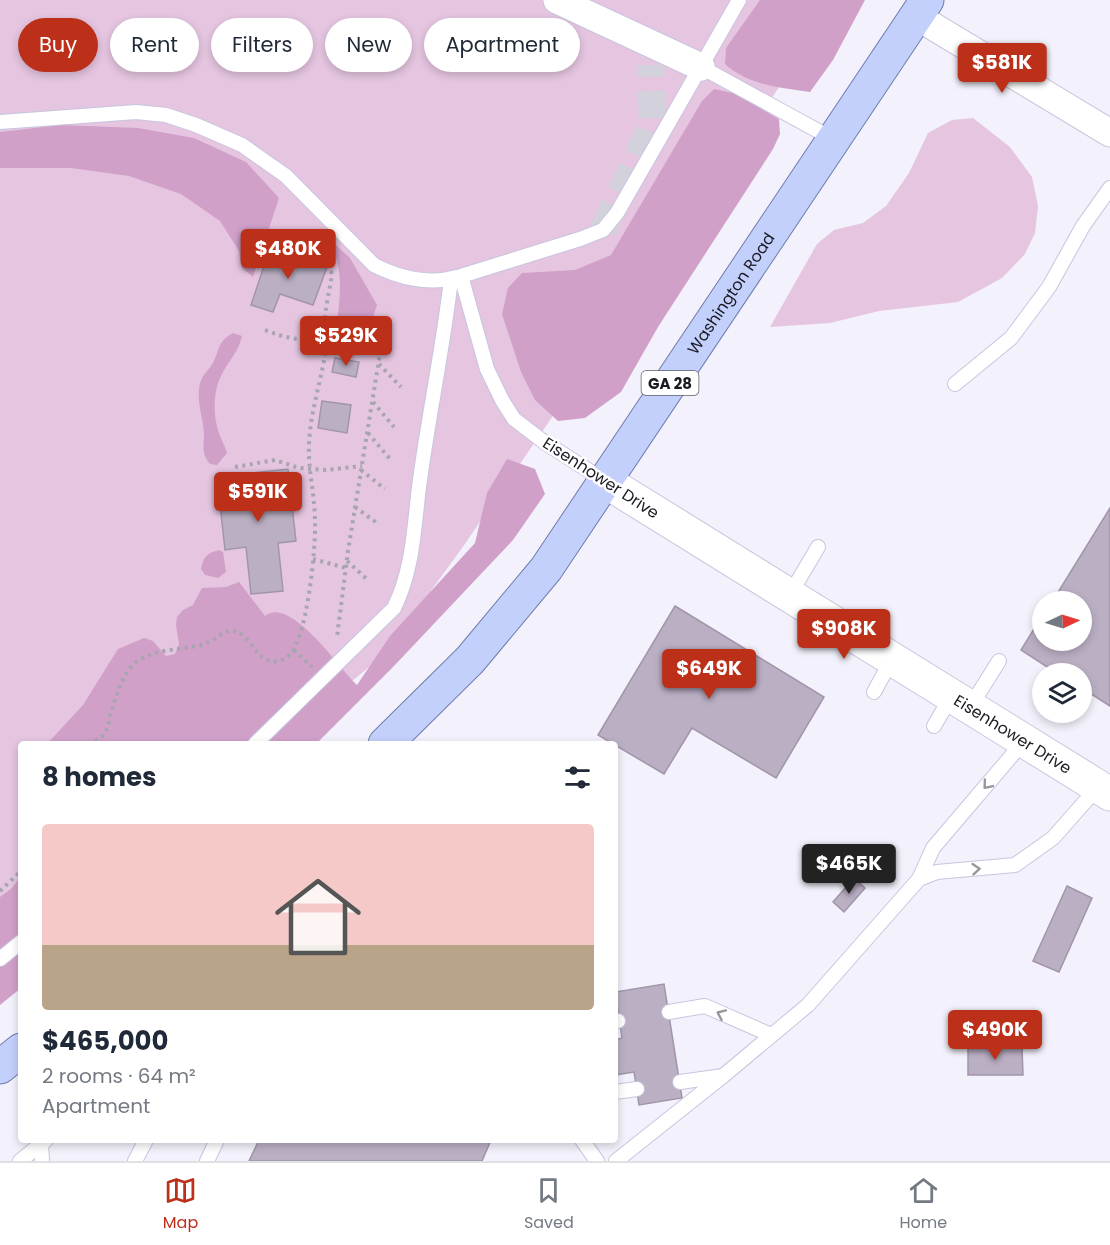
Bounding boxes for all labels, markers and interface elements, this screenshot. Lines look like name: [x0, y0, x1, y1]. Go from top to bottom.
chip: Buy: [18, 18, 98, 72]
chip: Rent: [110, 18, 199, 72]
chip: Filters: [211, 18, 313, 72]
chip: New: [325, 18, 412, 72]
chip: Apartment: [424, 18, 580, 72]
pin: $581K: [960, 43, 1044, 94]
text: $581K: [972, 48, 1032, 76]
street label: Washington Road: [682, 228, 780, 359]
pin: $480K: [246, 229, 330, 280]
text: $480K: [255, 234, 321, 262]
pin: $529K: [304, 316, 388, 367]
text: $529K: [314, 321, 378, 349]
road number: GA 28: [642, 371, 698, 395]
street label: Eisenhower Drive: [538, 432, 664, 524]
pin: $591K: [216, 472, 300, 523]
text: $591K: [228, 477, 288, 505]
north arrow: [1032, 591, 1092, 651]
map controls: [1032, 591, 1092, 723]
pin: $908K: [802, 609, 886, 660]
text: $908K: [811, 614, 877, 642]
pin: $649K: [667, 649, 751, 700]
text: $649K: [676, 654, 742, 682]
button: layers: [1032, 663, 1092, 723]
street label: Eisenhower Drive: [950, 689, 1076, 779]
text: 8 homes: [42, 759, 157, 795]
icon: filters: [561, 761, 594, 794]
one-way arrow: [983, 778, 994, 789]
pin: $465K: [807, 844, 891, 895]
text: $465K: [816, 849, 882, 877]
one-way arrow: [972, 862, 981, 875]
icon: home: [264, 863, 372, 971]
one-way arrow: [717, 1009, 728, 1021]
pin: $490K: [953, 1010, 1037, 1061]
text: $490K: [962, 1015, 1028, 1043]
text: $465,000: [42, 1023, 169, 1059]
text: 2 rooms · 64 m²: [42, 1062, 196, 1090]
text: Apartment: [42, 1092, 150, 1120]
tab: Map: [163, 1174, 198, 1235]
tab: Saved: [524, 1174, 574, 1235]
tab: Home: [899, 1174, 947, 1235]

